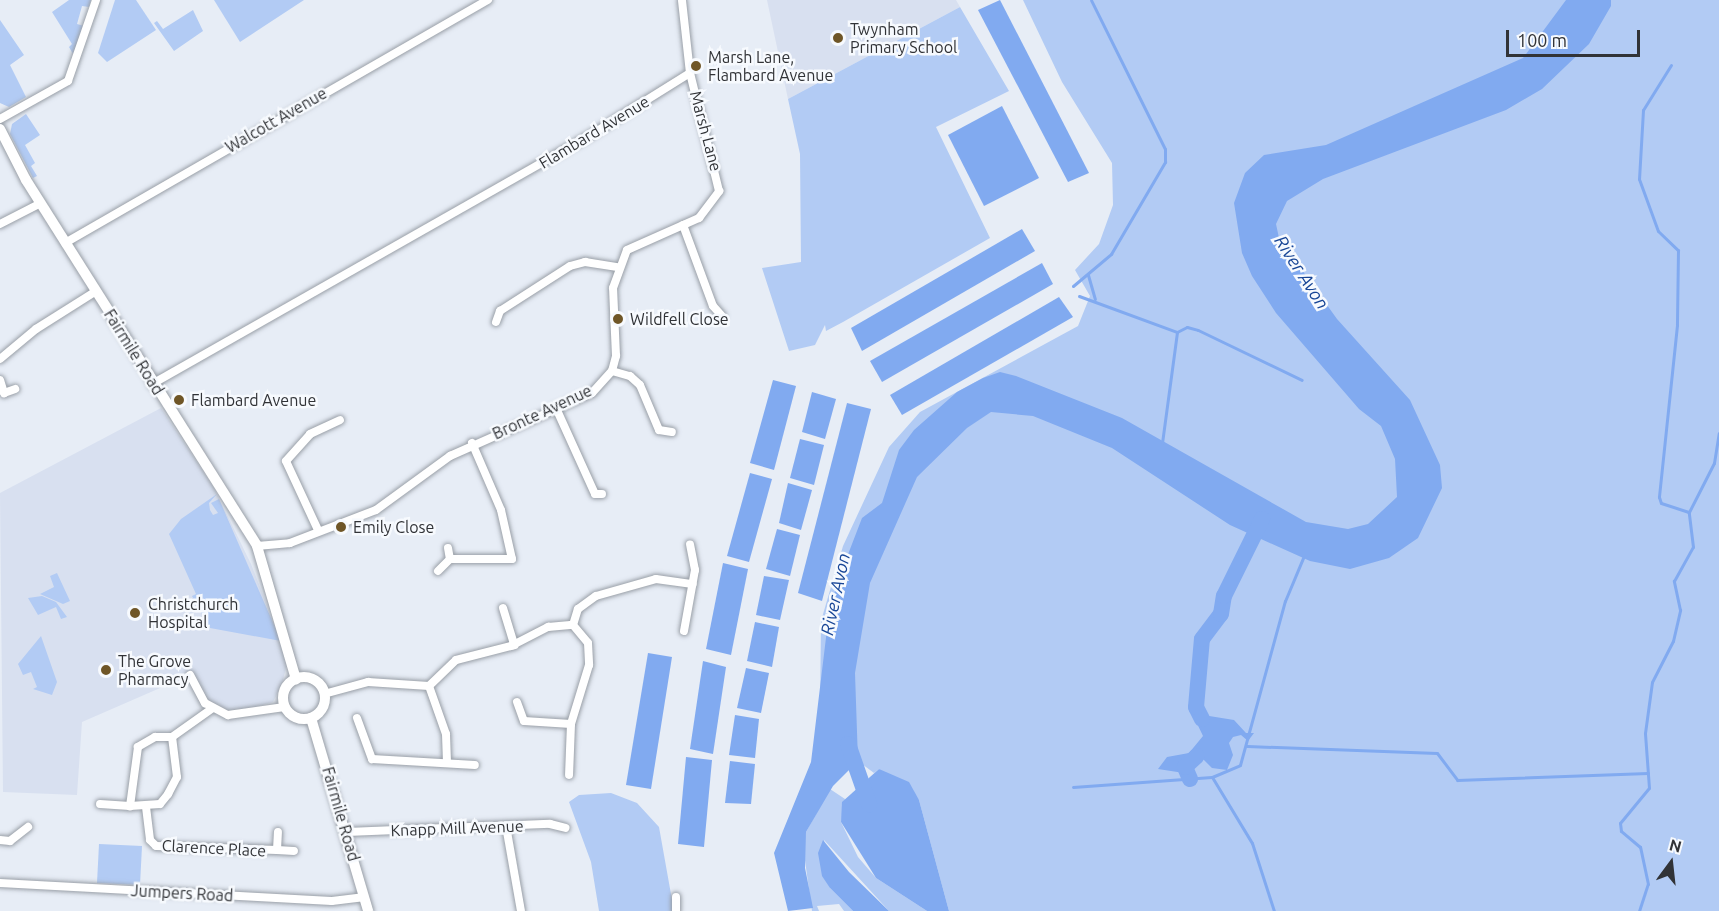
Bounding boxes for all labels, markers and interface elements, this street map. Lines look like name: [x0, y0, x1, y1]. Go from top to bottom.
scale bar: [1509, 18, 1642, 56]
place label: Twynham Primary School: [850, 19, 957, 57]
text: 100 m: [1517, 30, 1567, 50]
marker: Twynham Primary School: [831, 31, 845, 45]
place label: Marsh Lane, Flambard Avenue: [708, 47, 833, 85]
marker: Marsh Lane, Flambard Avenue: [689, 59, 703, 73]
street label: Walcott Avenue: [222, 83, 330, 157]
street label: Marsh Lane: [686, 89, 726, 173]
street label: Flambard Avenue: [535, 92, 653, 172]
water label: River Avon: [1270, 231, 1334, 313]
street label: Fairmile Road: [100, 306, 168, 398]
place label: Wildfell Close: [630, 309, 729, 329]
marker: Wildfell Close: [611, 312, 625, 326]
street label: Bronte Avenue: [489, 381, 595, 443]
place label: Flambard Avenue: [191, 390, 316, 410]
marker: Flambard Avenue: [172, 393, 186, 407]
place label: Emily Close: [353, 517, 434, 537]
marker: Emily Close: [334, 520, 348, 534]
water label: River Avon: [816, 551, 854, 637]
place label: Christchurch Hospital: [148, 594, 238, 632]
marker: Christchurch Hospital: [126, 604, 144, 622]
place label: The Grove Pharmacy: [118, 651, 191, 689]
marker: The Grove Pharmacy: [99, 663, 113, 677]
street label: Fairmile Road: [318, 765, 364, 863]
street label: Knapp Mill Avenue: [390, 816, 524, 840]
north arrow: [1641, 833, 1701, 893]
text: N: [1668, 835, 1684, 856]
street label: Clarence Place: [161, 836, 267, 860]
street label: Jumpers Road: [130, 881, 234, 905]

